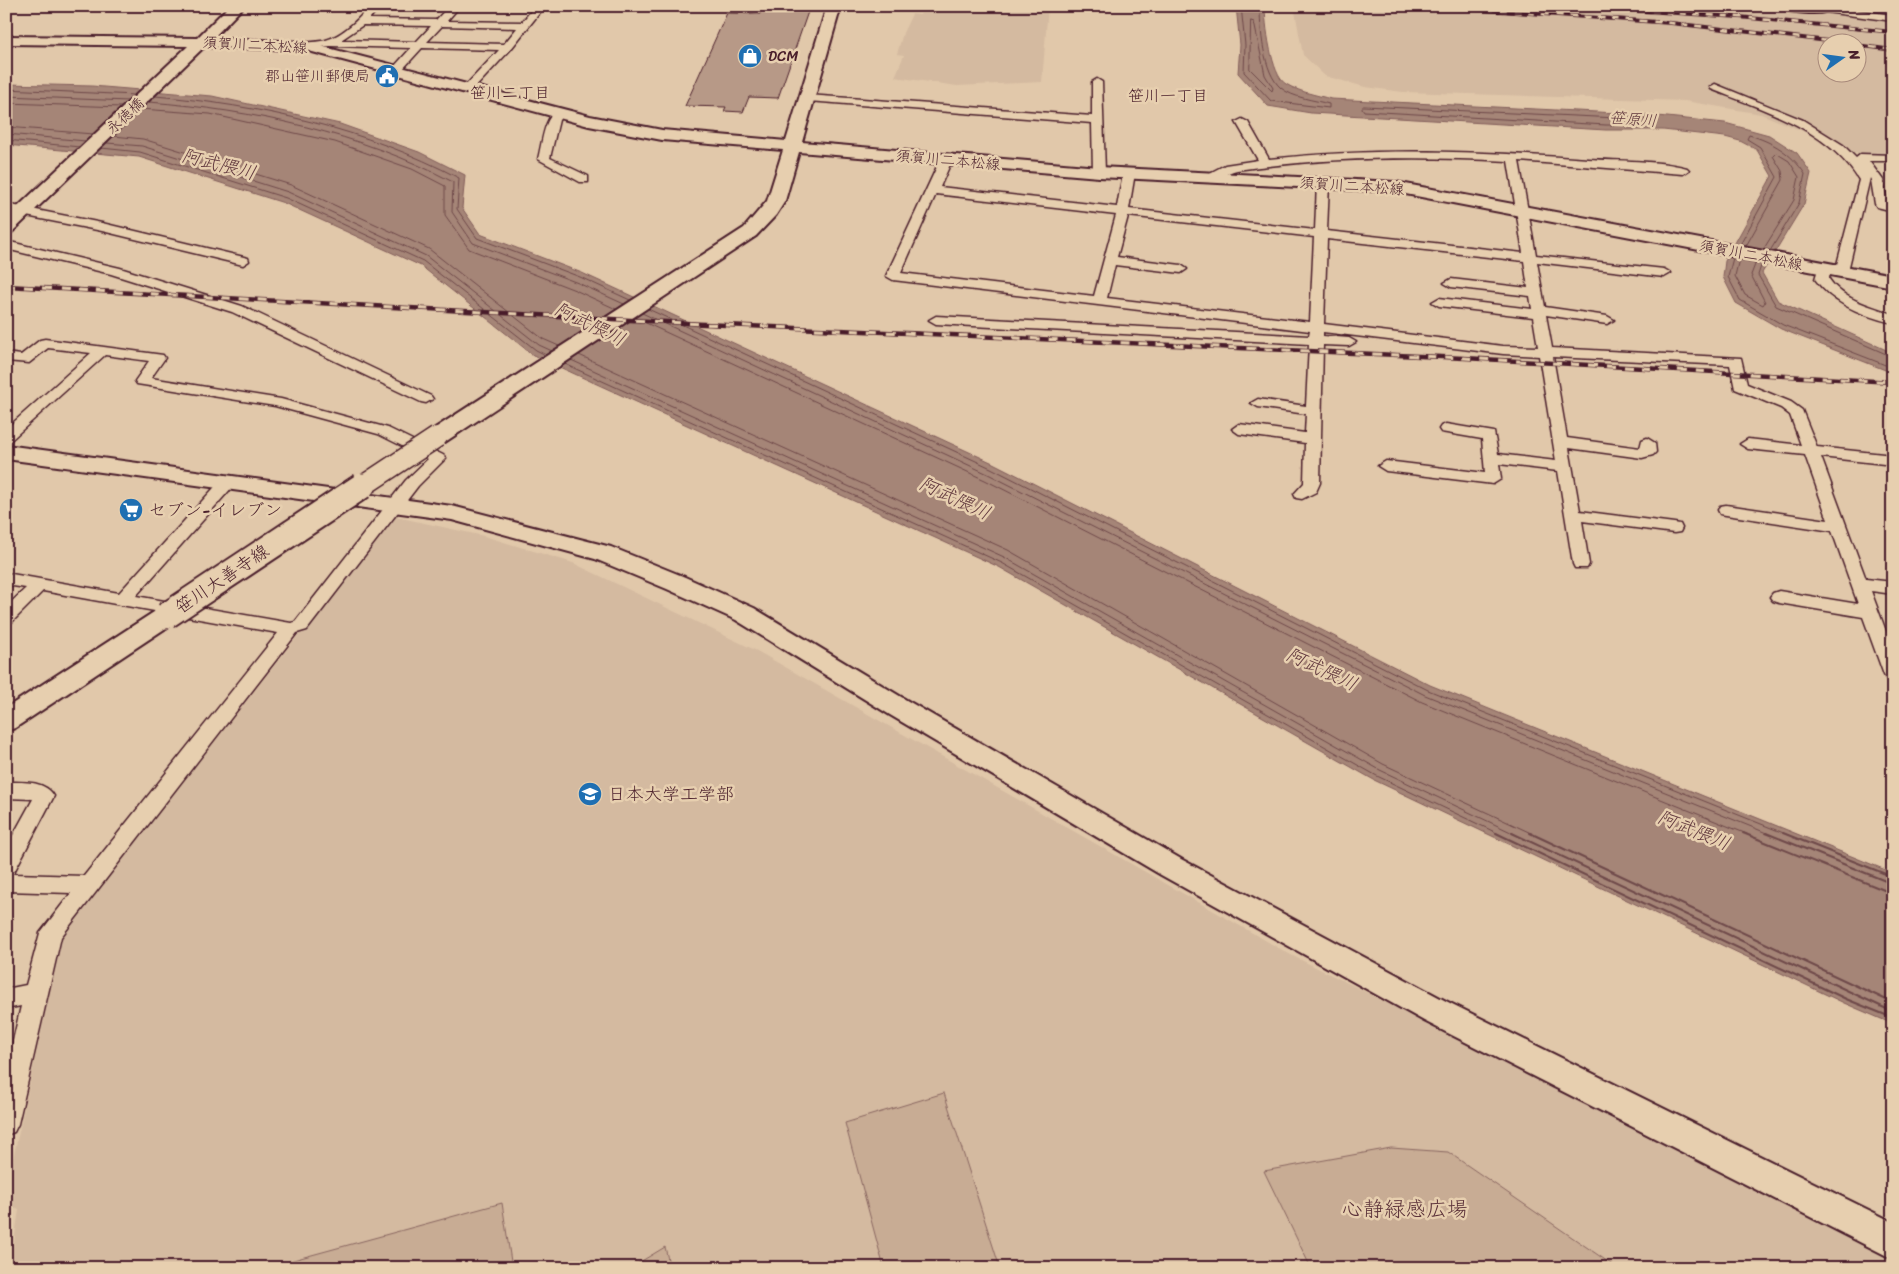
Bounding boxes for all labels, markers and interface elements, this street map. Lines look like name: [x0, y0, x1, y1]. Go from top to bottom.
street label: 須賀川二本松線: [202, 29, 308, 61]
north arrow: [1816, 32, 1866, 82]
shop icon: DCM: [737, 43, 763, 69]
place label: DCM: [768, 43, 798, 69]
text: N: [1841, 46, 1868, 63]
place label: 郡山笹川郵便局: [265, 63, 370, 89]
public building icon: 郡山笹川郵便局: [374, 63, 400, 89]
district label: 笹川二丁目: [470, 78, 550, 107]
district label: 笹川一丁目: [1128, 81, 1208, 110]
street label: 永徳橋: [100, 91, 150, 141]
water label: 笹原川: [1608, 103, 1658, 135]
water label: 阿武隈川: [178, 139, 260, 189]
street label: 須賀川二本松線: [895, 142, 1001, 178]
street label: 須賀川二本松線: [1299, 169, 1405, 203]
street label: 須賀川二本松線: [1697, 232, 1805, 278]
water label: 阿武隈川: [549, 293, 631, 355]
water label: 阿武隈川: [914, 467, 996, 529]
place label: セブン-イレブン: [148, 494, 282, 526]
supermarket icon: セブン-イレブン: [118, 497, 144, 523]
street label: 笹川大善寺線: [168, 536, 276, 622]
water label: 阿武隈川: [1281, 638, 1363, 700]
place label: 日本大学工学部: [608, 778, 734, 810]
school or university icon: 日本大学工学部: [577, 781, 603, 807]
water label: 阿武隈川: [1653, 800, 1735, 860]
park label: 心静緑感広場: [1342, 1190, 1468, 1228]

